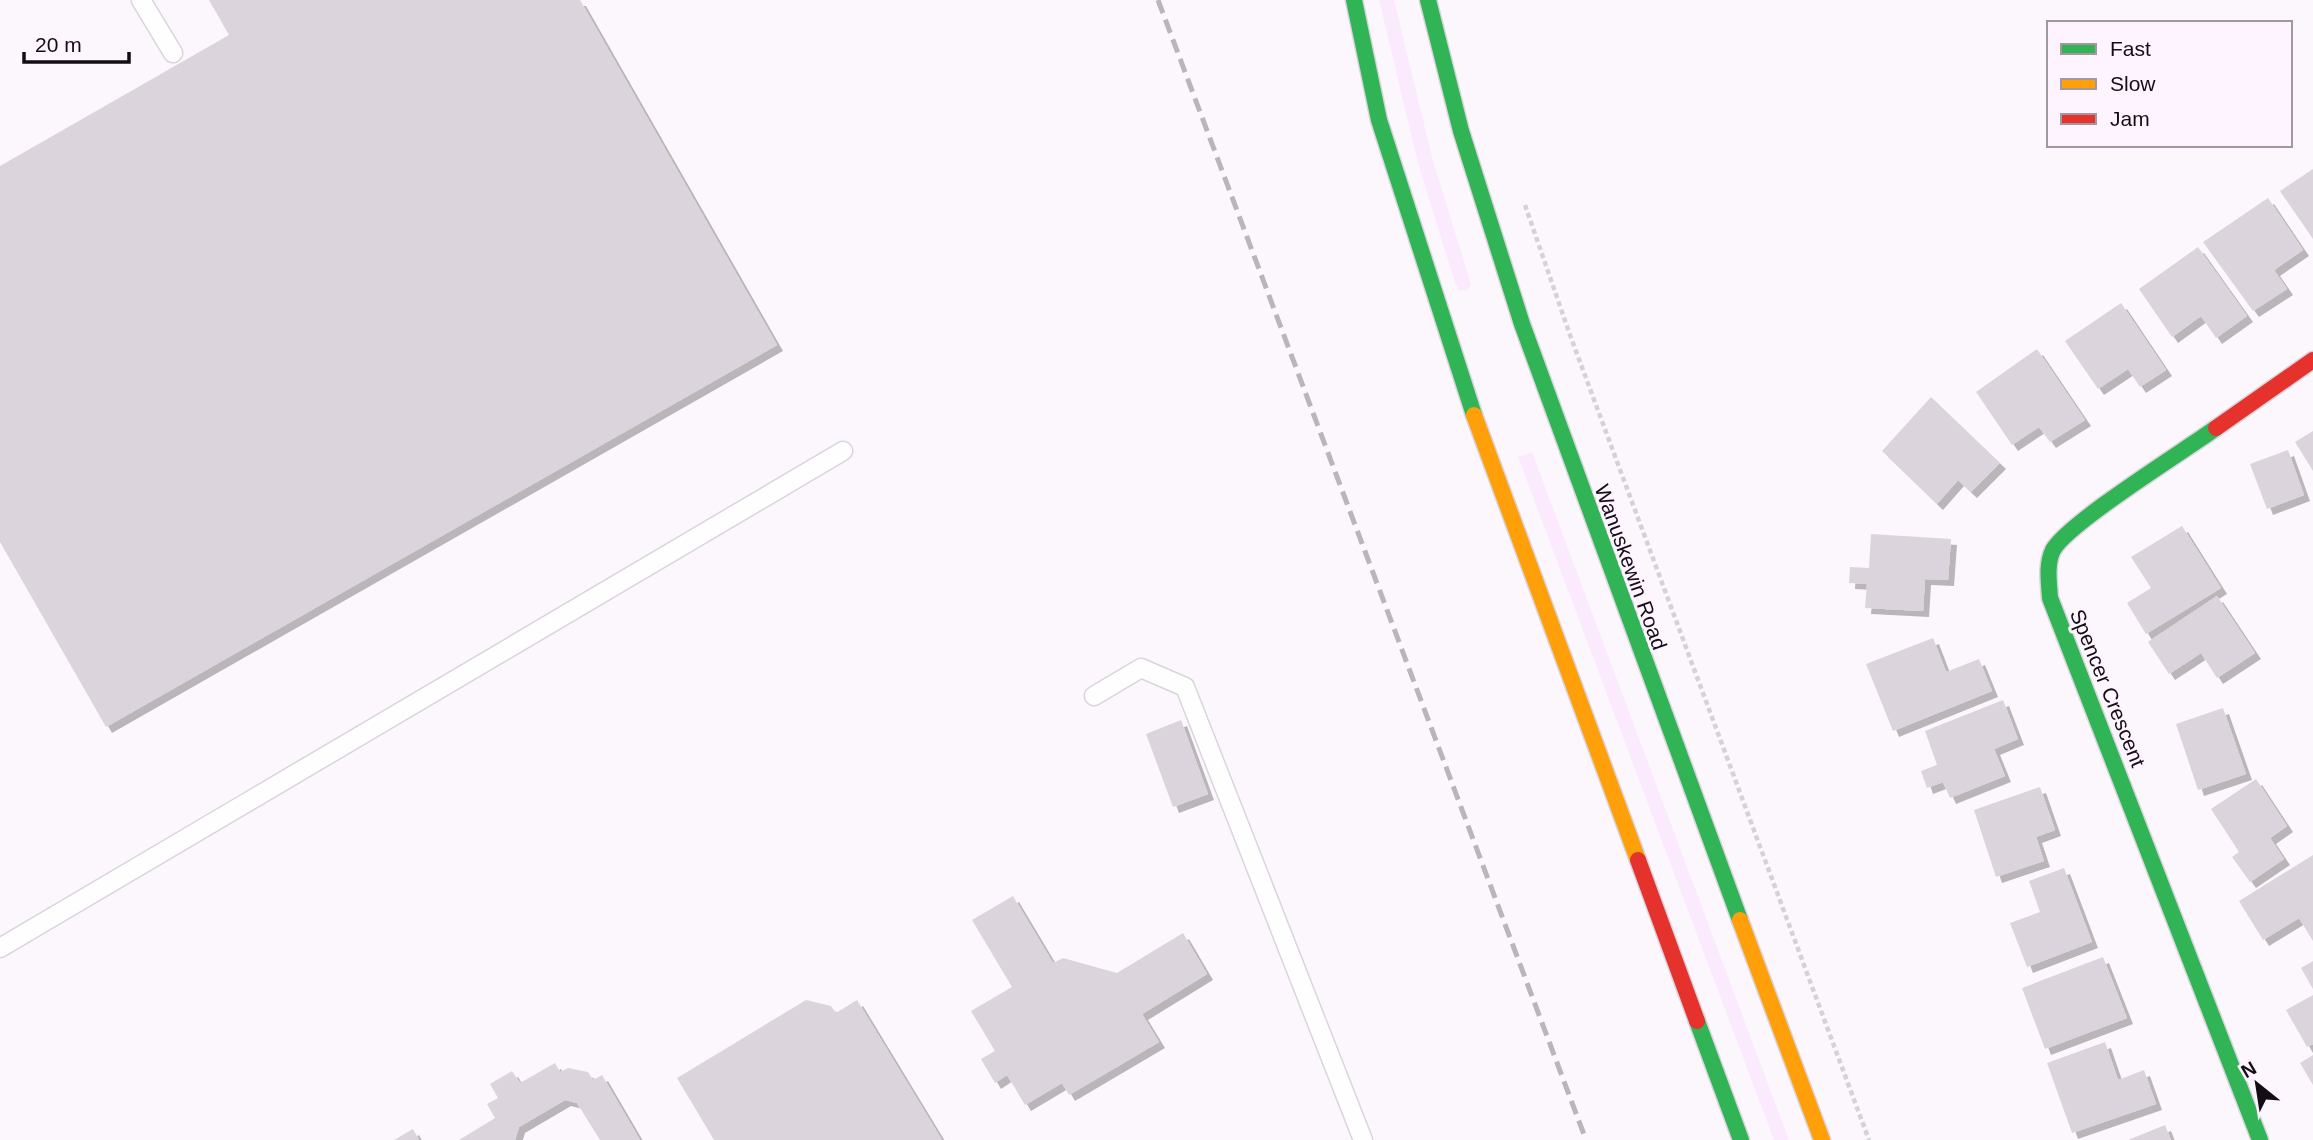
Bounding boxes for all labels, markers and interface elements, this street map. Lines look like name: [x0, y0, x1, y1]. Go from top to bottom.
scale bar: [24, 21, 130, 65]
legend: [2047, 21, 2292, 147]
text: 20 m: [35, 33, 82, 56]
text: Fast: [2110, 37, 2151, 60]
text: Slow: [2110, 72, 2156, 95]
text: Jam: [2110, 107, 2150, 130]
street label: Wanuskewin Road: [1590, 481, 1672, 653]
street label: Spencer Crescent: [2066, 606, 2150, 770]
north arrow: [2222, 1049, 2292, 1119]
text: N: [2238, 1057, 2260, 1082]

